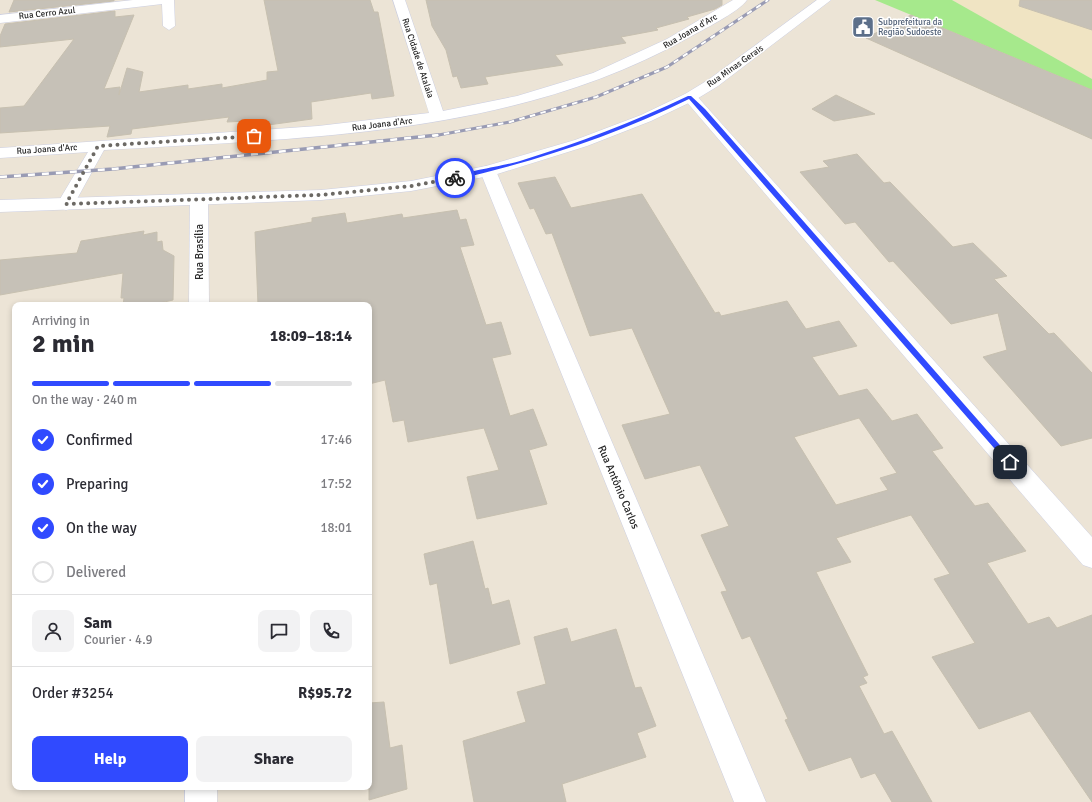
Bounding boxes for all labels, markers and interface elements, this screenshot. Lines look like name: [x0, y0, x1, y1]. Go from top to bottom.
street label: Rua Cerro Azul: [18, 5, 76, 22]
street label: Rua Joana d'Arc: [661, 11, 719, 51]
public building icon: Subprefeitura da Região Sudoeste: [850, 14, 876, 40]
street label: Rua Cidade de Atalaia: [399, 17, 436, 100]
place label: Subprefeitura da Região Sudoeste: [878, 17, 943, 38]
street label: Rua Minas Gerais: [705, 43, 766, 90]
street label: Rua Joana d'Arc: [351, 115, 413, 134]
pin: [237, 119, 271, 153]
icon: bag: [243, 125, 265, 147]
street label: Rua Joana d'Arc: [16, 142, 78, 157]
courier: [435, 158, 475, 198]
icon: bike: [444, 167, 466, 189]
street label: Rua Brasília: [193, 224, 206, 280]
text: Arriving in: [32, 313, 90, 329]
text: 18:09–18:14: [270, 327, 352, 345]
text: 2 min: [32, 328, 95, 360]
text: On the way · 240 m: [32, 392, 137, 408]
icon: check: [32, 429, 54, 451]
text: Confirmed: [66, 431, 133, 449]
text: 17:46: [320, 432, 352, 448]
street label: Rua Antônio Carlos: [595, 443, 642, 531]
pin: [993, 445, 1027, 479]
icon: home: [999, 451, 1021, 473]
icon: check: [32, 473, 54, 495]
text: Preparing: [66, 475, 129, 493]
text: 17:52: [320, 476, 352, 492]
icon: check: [32, 517, 54, 539]
text: On the way: [66, 519, 137, 537]
text: 18:01: [320, 520, 352, 536]
text: Delivered: [66, 563, 126, 581]
button: person: [32, 610, 74, 652]
button: chat: [258, 610, 300, 652]
button: phone: [310, 610, 352, 652]
text: Sam: [84, 614, 112, 632]
text: Courier · 4.9: [84, 632, 153, 648]
text: Order #3254: [32, 684, 114, 702]
text: R$95.72: [298, 684, 352, 702]
button: Help: [32, 736, 188, 782]
button: Share: [196, 736, 352, 782]

